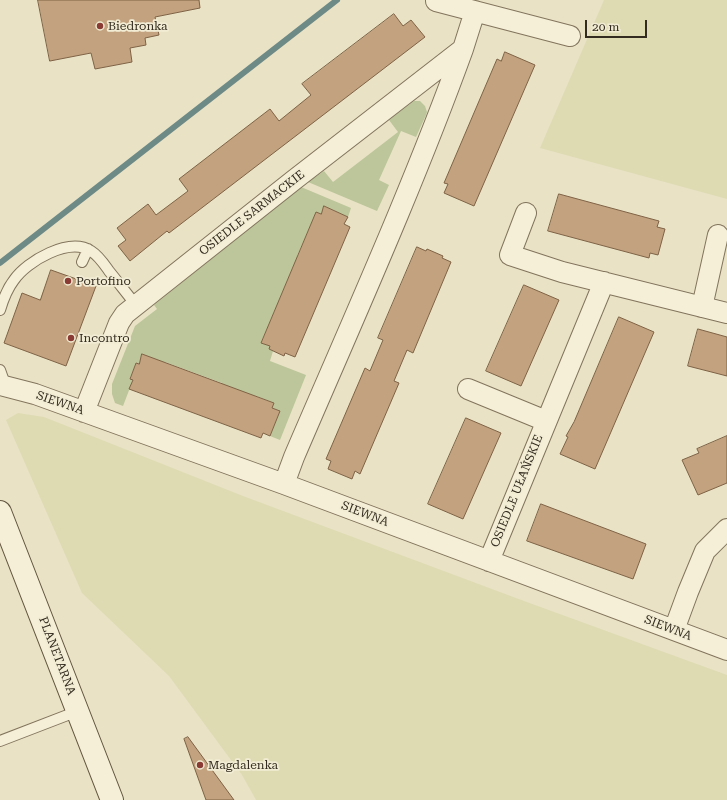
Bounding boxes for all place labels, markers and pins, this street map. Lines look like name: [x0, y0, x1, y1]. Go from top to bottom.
place label: Biedronka: [108, 19, 168, 33]
marker: Biedronka: [95, 21, 105, 31]
place label: Portofino: [76, 274, 131, 288]
marker: Portofino: [63, 276, 73, 286]
place label: Incontro: [79, 331, 130, 345]
marker: Incontro: [66, 333, 76, 343]
place label: Magdalenka: [208, 758, 278, 772]
marker: Magdalenka: [195, 760, 205, 770]

